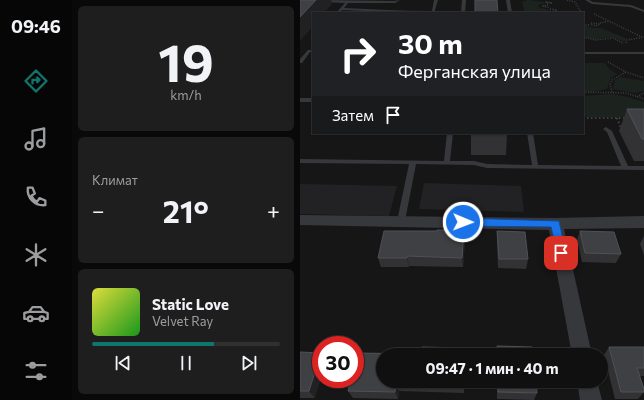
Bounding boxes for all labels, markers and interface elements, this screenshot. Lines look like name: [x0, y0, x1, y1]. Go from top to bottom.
text: 09:46: [11, 15, 61, 37]
text: 30 m: [398, 26, 463, 60]
icon: right: [332, 28, 384, 80]
text: 19: [158, 29, 214, 93]
text: Ферганская улица: [398, 60, 551, 82]
icon: directions: [22, 67, 50, 95]
text: km/h: [170, 87, 202, 103]
icon: arrive: [382, 104, 404, 126]
text: Затем: [332, 106, 374, 124]
icon: music: [22, 125, 50, 153]
text: Климат: [92, 172, 138, 188]
icon: phone: [22, 183, 50, 211]
text: 21°: [163, 192, 209, 229]
text: −: [92, 197, 105, 224]
text: +: [267, 197, 280, 224]
position arrow: [442, 201, 484, 243]
pin: [544, 236, 578, 270]
icon: climate: [22, 241, 50, 269]
icon: arrive: [550, 242, 572, 264]
text: Static Love: [152, 295, 229, 313]
icon: car: [22, 299, 50, 327]
text: Velvet Ray: [152, 313, 213, 329]
speed limit sign: 30: [312, 336, 364, 388]
icon: previous: [112, 352, 134, 374]
icon: pause: [175, 352, 197, 374]
icon: next: [238, 352, 260, 374]
icon: filters: [22, 357, 50, 385]
text: 09:47 · 1 мин · 40 m: [425, 359, 559, 377]

